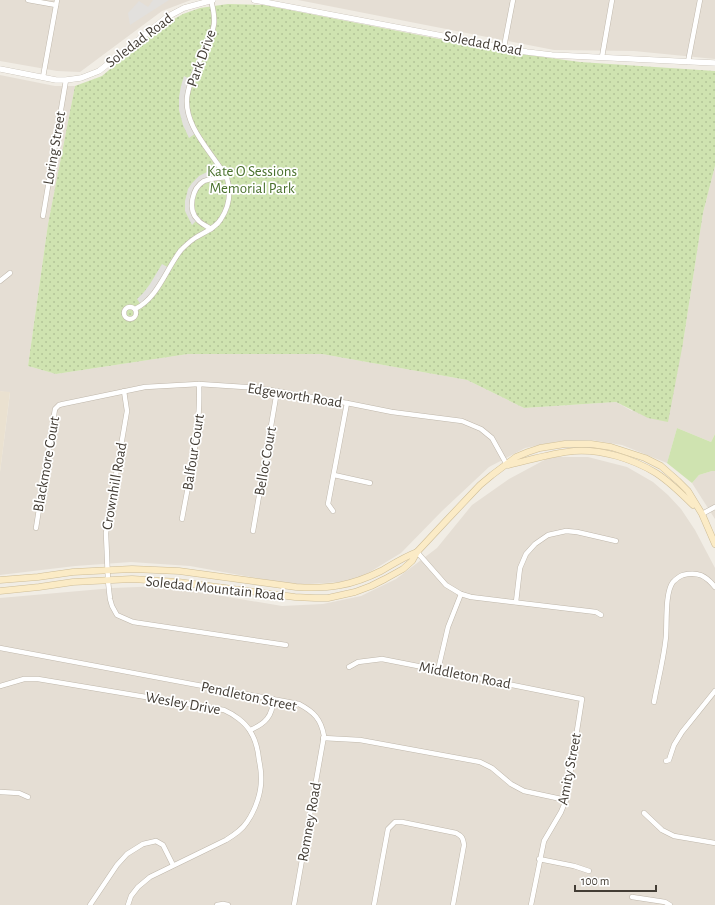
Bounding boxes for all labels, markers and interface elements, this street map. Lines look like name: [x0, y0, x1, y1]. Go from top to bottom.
street label: Soledad Road: [103, 10, 176, 70]
street label: Park Drive: [184, 28, 219, 89]
street label: Soledad Road: [442, 29, 524, 58]
street label: Loring Street: [41, 110, 68, 186]
park label: Kate O Sessions Memorial Park: [207, 164, 297, 196]
street label: Edgeworth Road: [246, 381, 344, 410]
street label: Balfour Court: [180, 413, 207, 491]
street label: Blackmore Court: [31, 415, 62, 513]
street label: Belloc Court: [252, 425, 279, 497]
street label: Crownhill Road: [99, 441, 130, 531]
street label: Soledad Mountain Road: [145, 574, 285, 603]
street label: Middleton Road: [418, 659, 512, 692]
street label: Pendleton Street: [200, 679, 298, 714]
street label: Wesley Drive: [144, 690, 222, 717]
street label: Amity Street: [555, 732, 584, 806]
street label: Romney Road: [295, 781, 324, 863]
scale bar: [575, 867, 656, 893]
text: 100 m: [581, 875, 609, 887]

